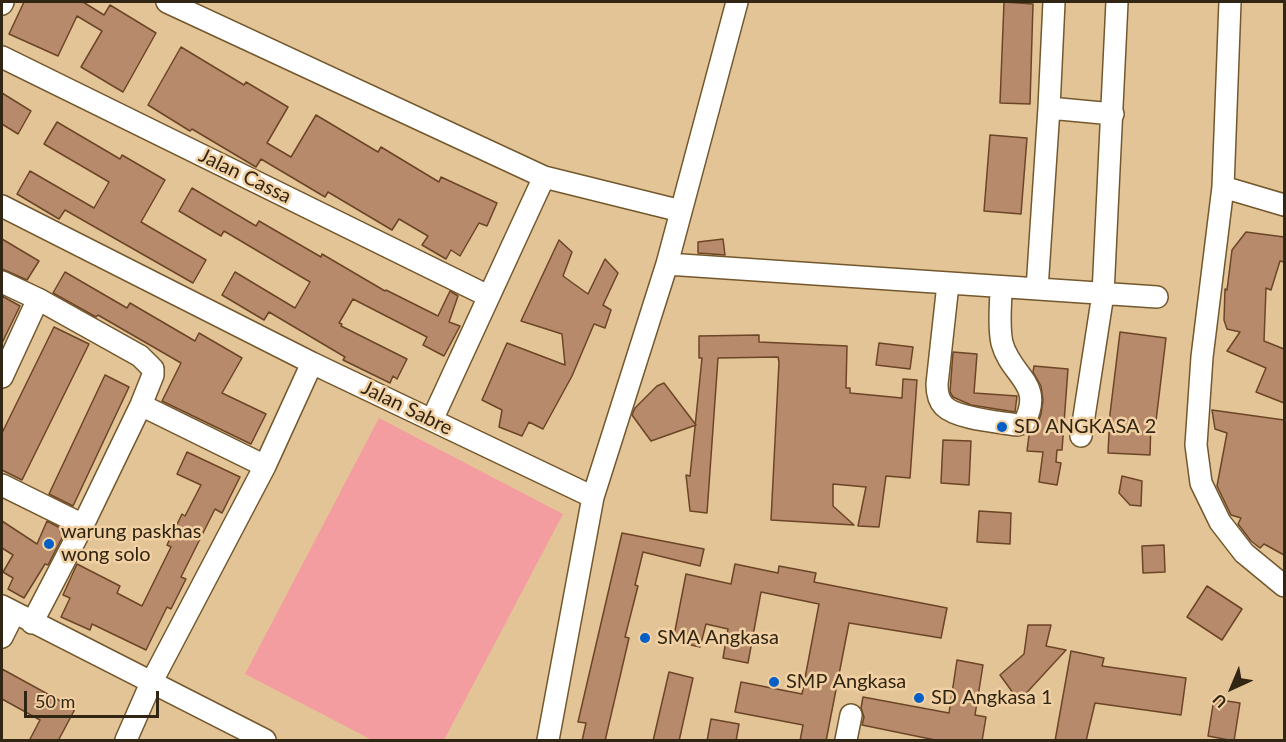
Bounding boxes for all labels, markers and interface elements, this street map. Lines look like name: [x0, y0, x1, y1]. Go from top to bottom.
street label: Jalan Cassa: [195, 143, 295, 209]
street label: Jalan Sabre: [358, 376, 456, 440]
place label: SD ANGKASA 2: [1014, 415, 1156, 439]
marker: SD ANGKASA 2: [995, 420, 1009, 434]
place label: warung paskhas wong solo: [61, 520, 201, 567]
marker: warung paskhas wong solo: [42, 537, 56, 551]
place label: SMA Angkasa: [657, 626, 779, 650]
marker: SMA Angkasa: [638, 631, 652, 645]
north arrow: [1202, 658, 1262, 718]
place label: SMP Angkasa: [786, 670, 906, 694]
marker: SMP Angkasa: [767, 675, 781, 689]
scale bar: [27, 679, 162, 717]
place label: SD Angkasa 1: [931, 686, 1053, 710]
text: 50 m: [35, 690, 75, 712]
text: U: [1208, 690, 1230, 712]
marker: SD Angkasa 1: [912, 691, 926, 705]

